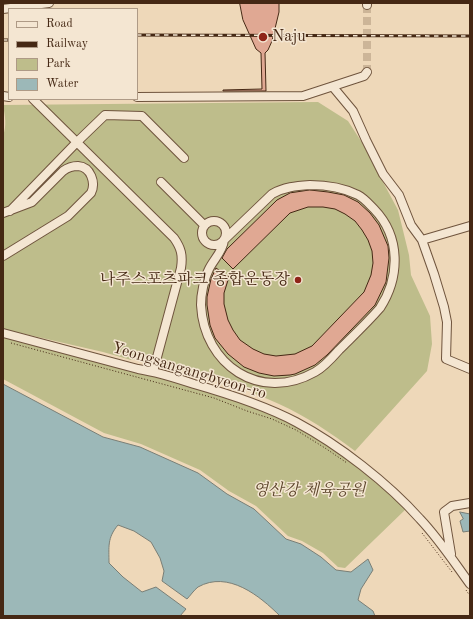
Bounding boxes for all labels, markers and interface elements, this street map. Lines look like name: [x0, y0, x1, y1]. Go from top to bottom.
legend: [8, 8, 138, 100]
text: Road: [46, 18, 73, 30]
place label: Naju: [272, 27, 306, 47]
marker: Naju: [257, 31, 269, 43]
text: Railway: [46, 38, 88, 50]
text: Park: [46, 58, 71, 70]
text: Water: [46, 78, 78, 90]
place label: 나주스포츠파크 종합운동장: [100, 270, 290, 290]
marker: 나주스포츠파크 종합운동장: [293, 275, 303, 285]
street label: Yeongsangangbyeon-ro: [109, 338, 269, 404]
park label: 영산강 체육공원: [253, 481, 365, 501]

